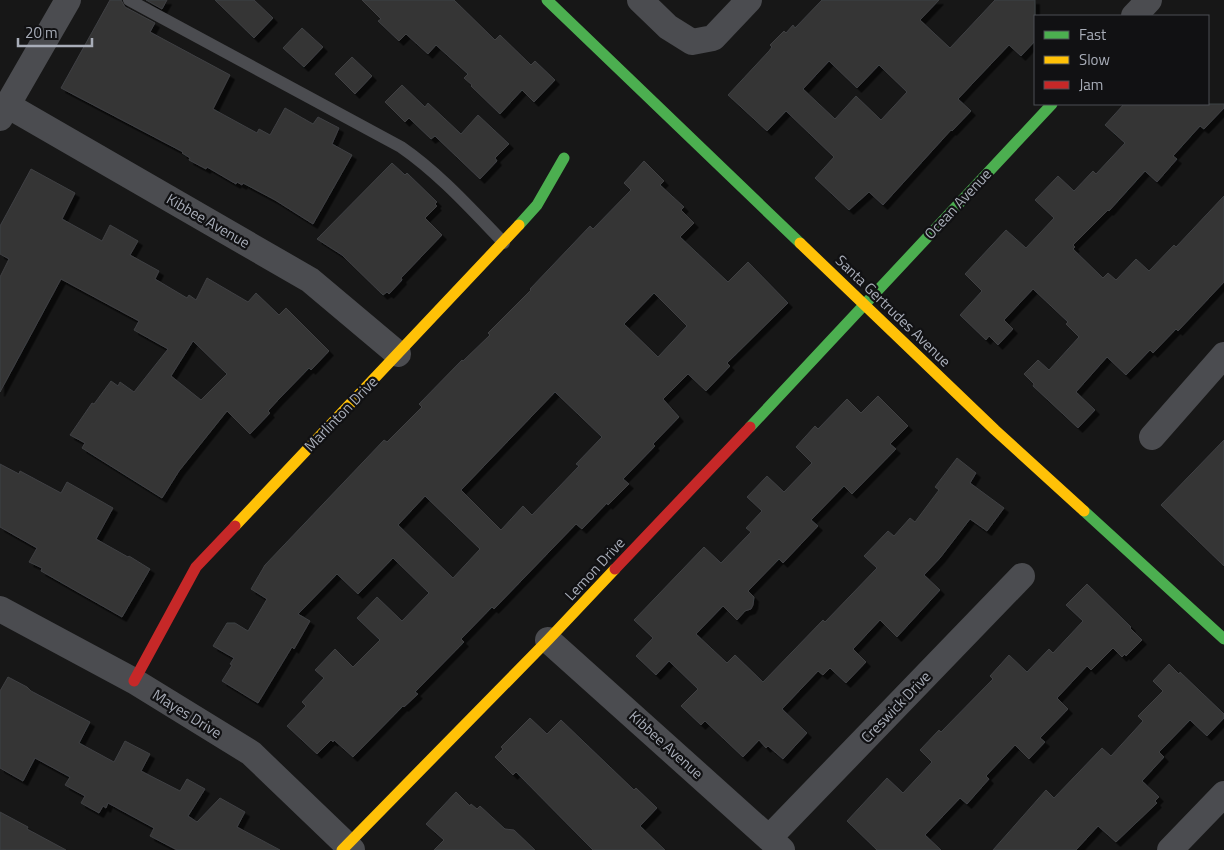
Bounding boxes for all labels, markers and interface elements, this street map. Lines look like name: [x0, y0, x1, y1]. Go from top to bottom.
scale bar: [18, 15, 91, 47]
legend: [1034, 15, 1209, 105]
text: 20 m: [25, 21, 58, 44]
text: Fast: [1079, 23, 1107, 46]
text: Slow: [1079, 48, 1110, 71]
text: Jam: [1079, 73, 1103, 96]
street label: Ocean Avenue: [919, 163, 997, 244]
street label: Kibbee Avenue: [162, 187, 254, 254]
street label: Santa Gertrudes Avenue: [830, 249, 956, 372]
street label: Marlinton Drive: [299, 371, 383, 457]
street label: Lemon Drive: [559, 532, 630, 606]
street label: Creswick Drive: [855, 666, 936, 748]
street label: Mayes Drive: [148, 683, 226, 744]
street label: Kibbee Avenue: [624, 705, 709, 784]

